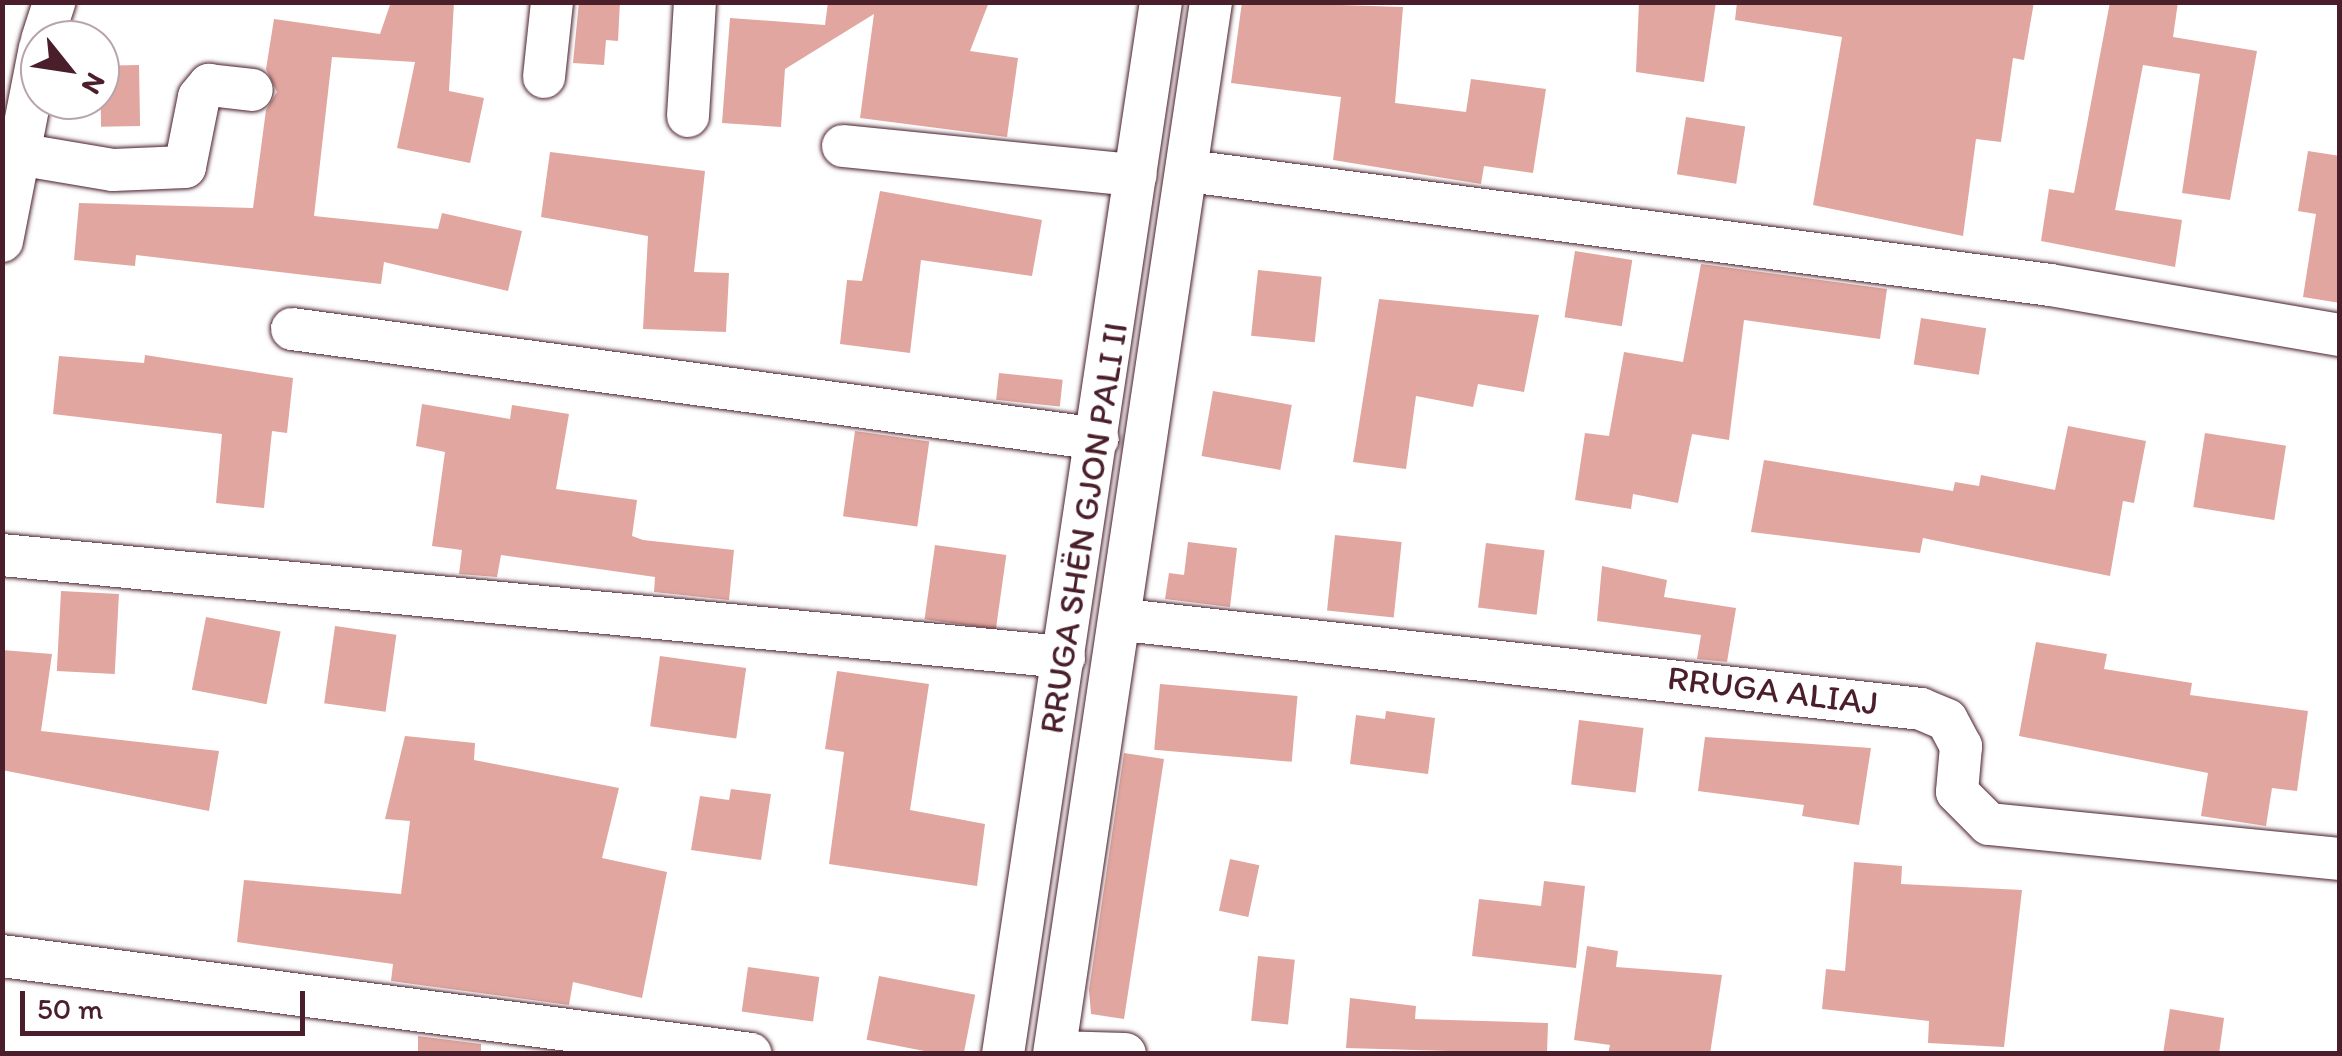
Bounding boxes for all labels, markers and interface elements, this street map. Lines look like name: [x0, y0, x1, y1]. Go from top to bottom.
north arrow: [20, 20, 120, 120]
text: N: [75, 67, 114, 101]
street label: RRUGA SHËN GJON PALI II: [1030, 322, 1136, 734]
street label: RRUGA ALIAJ: [1667, 656, 1879, 724]
scale bar: [25, 971, 310, 1033]
text: 50 m: [37, 990, 103, 1027]

